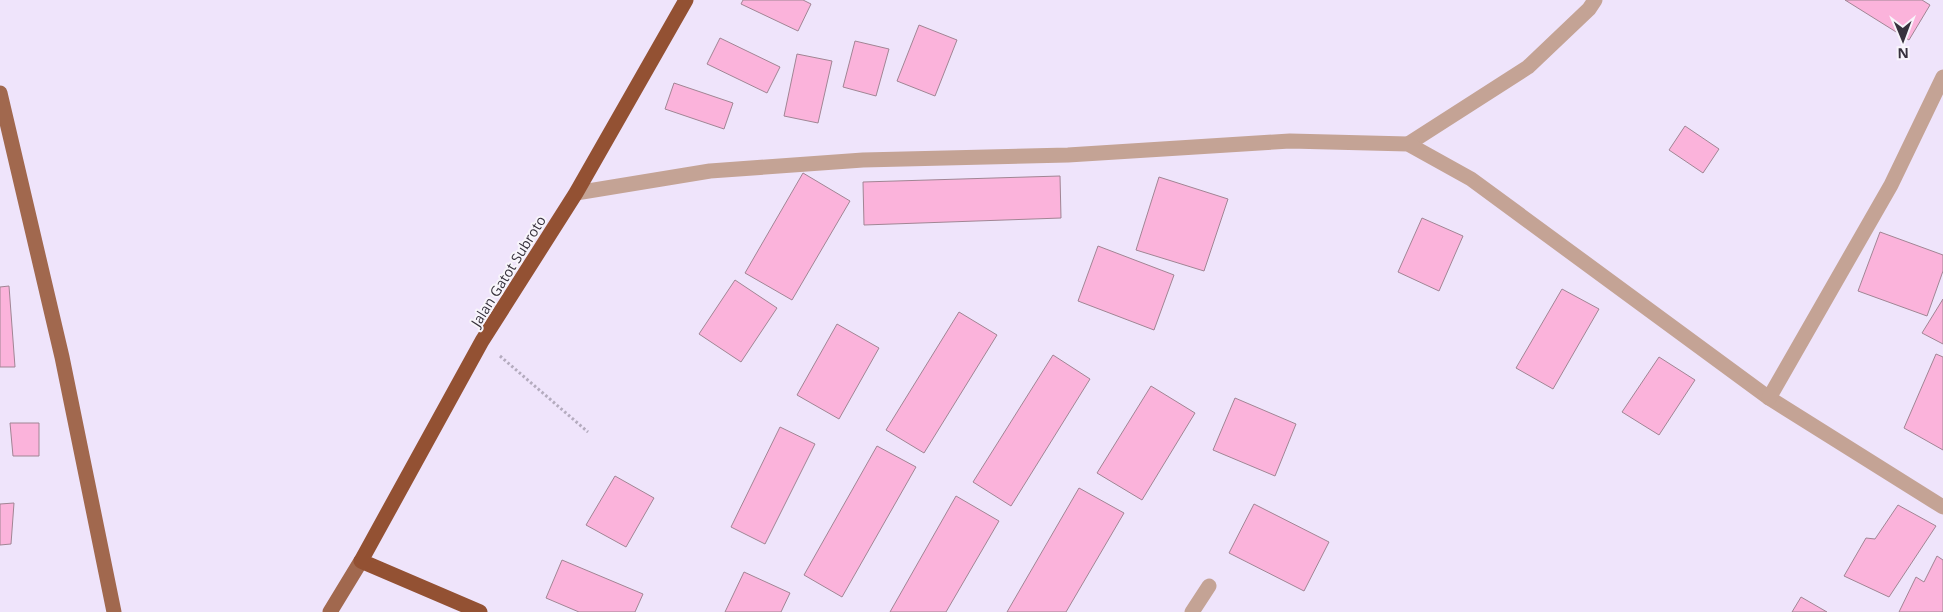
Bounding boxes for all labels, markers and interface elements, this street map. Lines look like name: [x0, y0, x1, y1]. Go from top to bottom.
north arrow: [1878, 15, 1928, 65]
text: N: [1897, 44, 1909, 63]
street label: Jalan Gatot Subroto: [465, 212, 550, 332]

